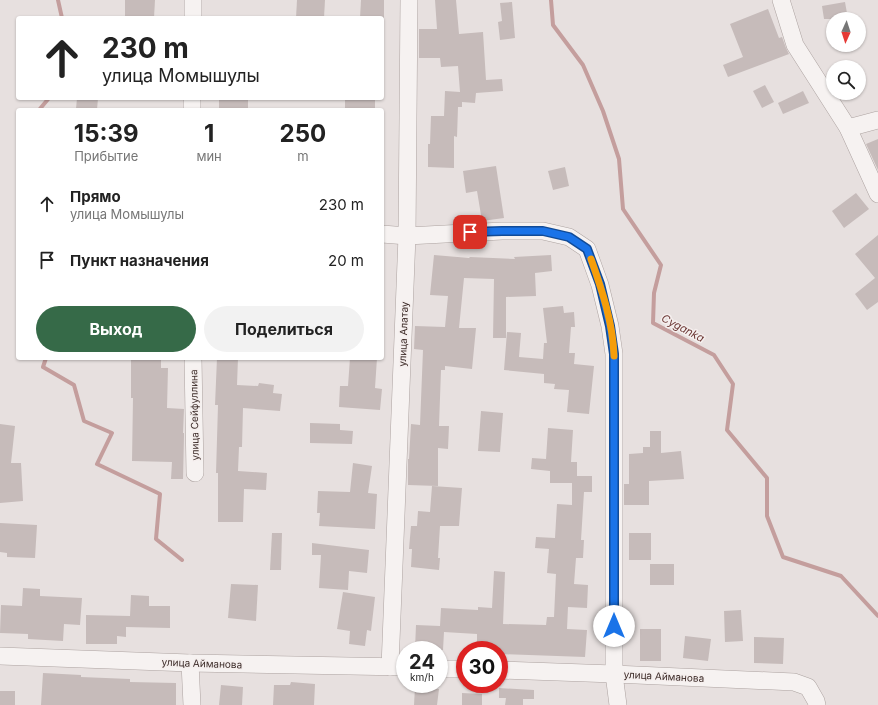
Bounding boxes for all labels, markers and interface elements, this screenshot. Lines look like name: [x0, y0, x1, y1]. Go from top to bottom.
north arrow: [826, 12, 866, 52]
map controls: [826, 12, 866, 100]
text: 230 m: [102, 31, 189, 65]
icon: ahead: [36, 32, 88, 84]
button: search: [826, 60, 866, 100]
text: улица Момышулы: [102, 65, 260, 86]
text: 15:39: [74, 119, 139, 148]
text: 1: [204, 119, 214, 148]
text: 250: [280, 119, 326, 148]
text: Прибытие: [74, 148, 138, 164]
text: мин: [196, 148, 222, 164]
text: m: [297, 148, 309, 164]
text: Прямо: [70, 187, 121, 206]
icon: ahead: [36, 193, 58, 215]
text: 230 m: [319, 195, 364, 214]
text: улица Момышулы: [70, 206, 184, 222]
pin: [453, 215, 487, 249]
icon: arrive: [459, 221, 481, 243]
icon: arrive: [36, 249, 58, 271]
text: Пункт назначения: [70, 251, 209, 270]
text: 20 m: [328, 251, 364, 270]
street label: улица Алатау: [396, 301, 410, 367]
button: Выход: [36, 306, 196, 352]
button: Поделиться: [204, 306, 364, 352]
water label: Cyganka: [659, 311, 707, 345]
street label: улица Сейфуллина: [187, 369, 201, 461]
position arrow: [593, 605, 635, 647]
speed limit sign: 30: [456, 641, 508, 693]
text: 24: [409, 650, 435, 674]
street label: улица Айманова: [162, 656, 242, 670]
street label: улица Айманова: [623, 668, 705, 684]
text: km/h: [410, 671, 434, 683]

